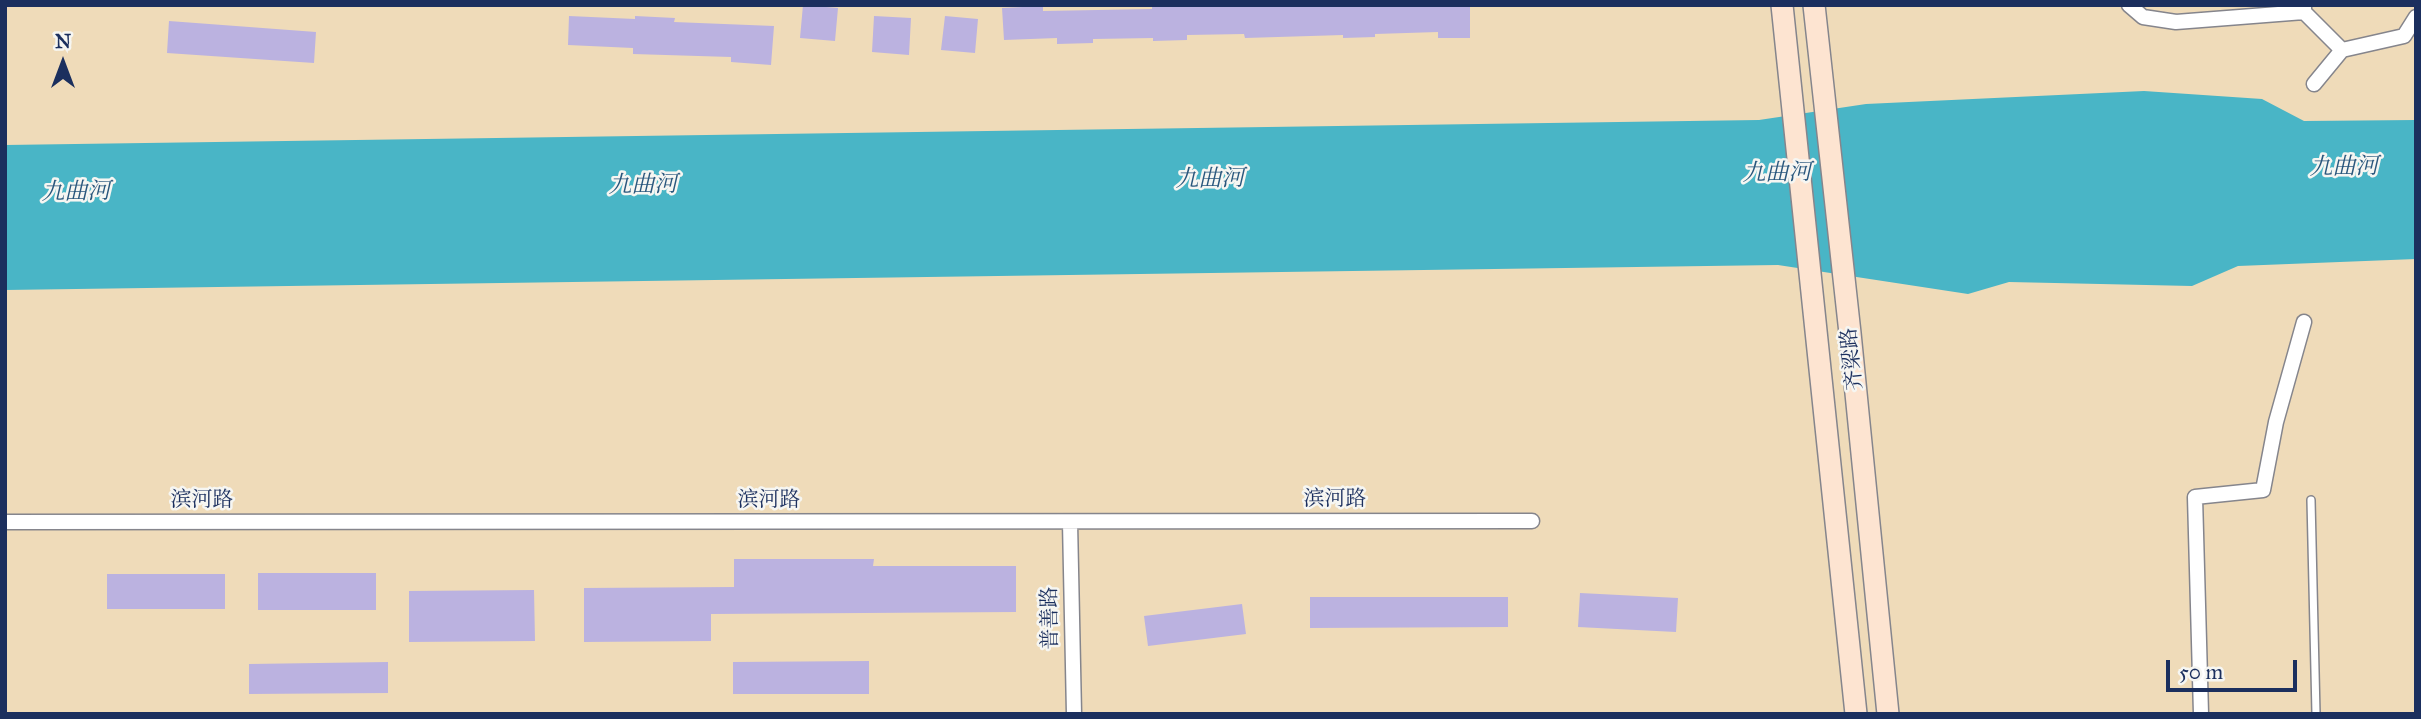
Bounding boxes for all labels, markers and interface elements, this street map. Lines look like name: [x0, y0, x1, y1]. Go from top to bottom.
north arrow: [28, 28, 98, 98]
text: N: [55, 30, 71, 53]
water label: 九曲河: [2309, 154, 2379, 182]
water label: 九曲河: [1742, 160, 1812, 188]
water label: 九曲河: [1175, 166, 1245, 194]
water label: 九曲河: [608, 172, 678, 200]
water label: 九曲河: [41, 179, 111, 207]
street label: 齐梁路: [1837, 326, 1869, 392]
street label: 滨河路: [1304, 487, 1366, 513]
street label: 滨河路: [171, 488, 233, 514]
street label: 滨河路: [738, 488, 800, 514]
street label: 普善路: [1038, 586, 1064, 650]
scale bar: [2169, 646, 2300, 690]
text: 50 m: [2179, 659, 2223, 685]

